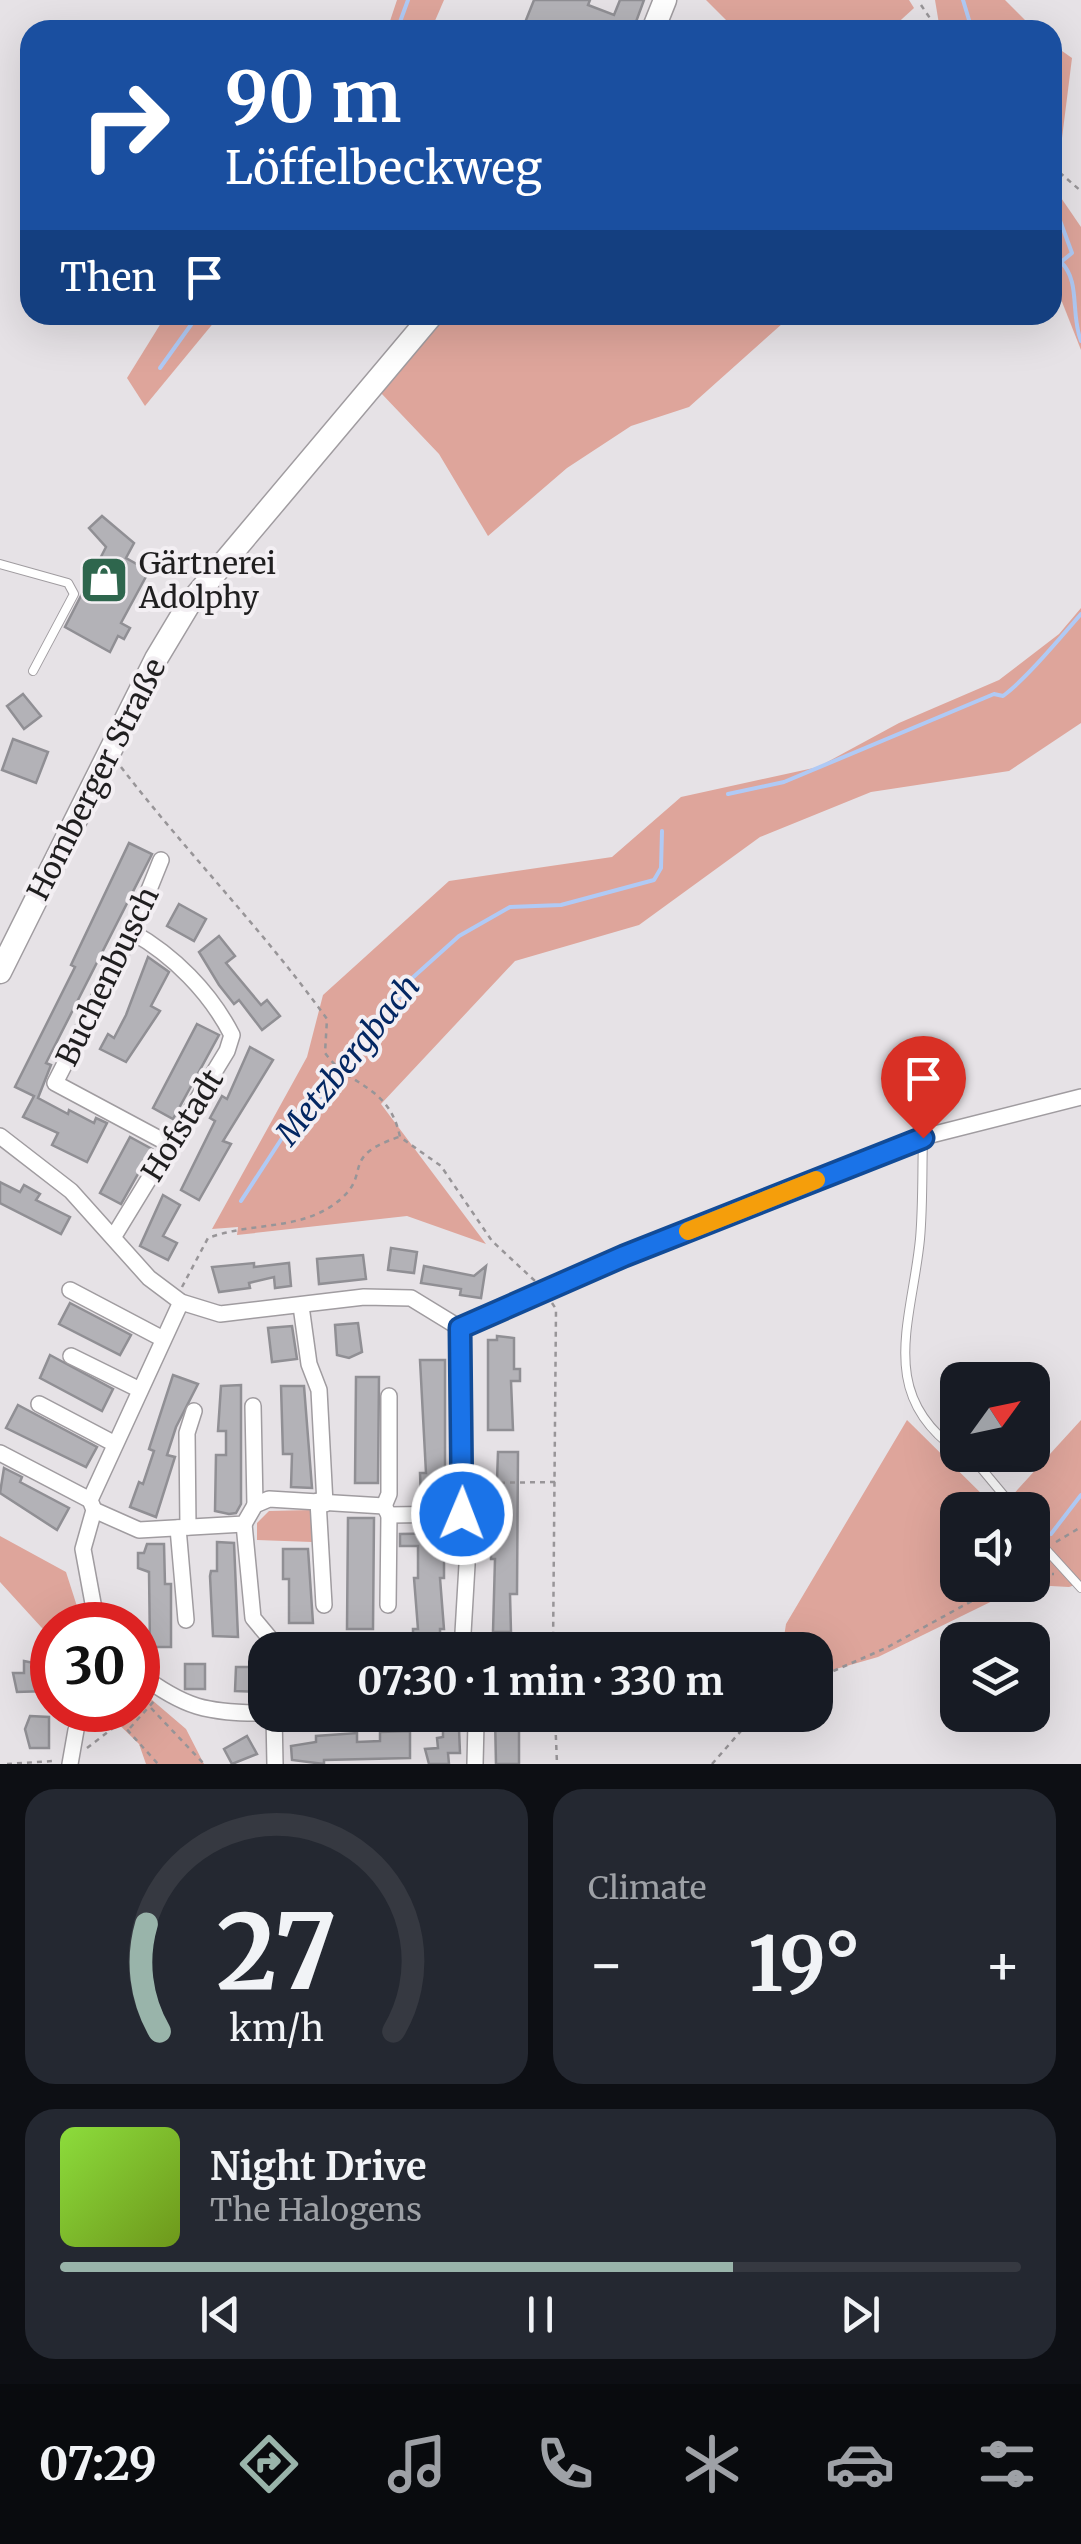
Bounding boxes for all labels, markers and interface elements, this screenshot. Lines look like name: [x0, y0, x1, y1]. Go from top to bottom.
text: 90 m: [225, 53, 402, 141]
icon: right: [60, 60, 190, 190]
text: Löffelbeckweg: [225, 140, 542, 196]
icon: arrive: [177, 250, 232, 305]
text: Then: [60, 254, 157, 301]
place label: Gärtnerei Adolphy: [138, 544, 276, 616]
shop icon: Gärtnerei Adolphy: [78, 554, 130, 606]
street label: Homberger Straße: [19, 652, 173, 906]
street label: Buchenbusch: [47, 880, 167, 1072]
water label: Metzbergbach: [266, 967, 429, 1154]
pin: [881, 1036, 966, 1139]
icon: arrive: [896, 1051, 951, 1106]
street label: Hofstadt: [133, 1062, 231, 1188]
north arrow: [940, 1362, 1050, 1472]
map controls: [940, 1362, 1050, 1732]
position arrow: [410, 1462, 514, 1566]
button: sound: [940, 1492, 1050, 1602]
speed limit sign: 30: [30, 1602, 160, 1732]
button: layers: [940, 1622, 1050, 1732]
text: 07:30 · 1 min · 330 m: [357, 1658, 724, 1705]
text: Climate: [588, 1868, 706, 1908]
text: 27: [216, 1887, 337, 2017]
text: 19°: [748, 1917, 861, 2011]
text: −: [588, 1930, 625, 1999]
text: +: [984, 1930, 1021, 1999]
text: km/h: [229, 2006, 324, 2051]
text: Night Drive: [210, 2143, 427, 2190]
text: The Halogens: [210, 2190, 422, 2230]
icon: previous: [193, 2287, 248, 2342]
icon: pause: [513, 2287, 568, 2342]
icon: next: [833, 2287, 888, 2342]
icon: directions: [234, 2429, 304, 2499]
icon: music: [382, 2429, 452, 2499]
icon: phone: [530, 2429, 600, 2499]
icon: climate: [677, 2429, 747, 2499]
icon: car: [825, 2429, 895, 2499]
icon: filters: [972, 2429, 1042, 2499]
text: 07:29: [39, 2436, 157, 2492]

